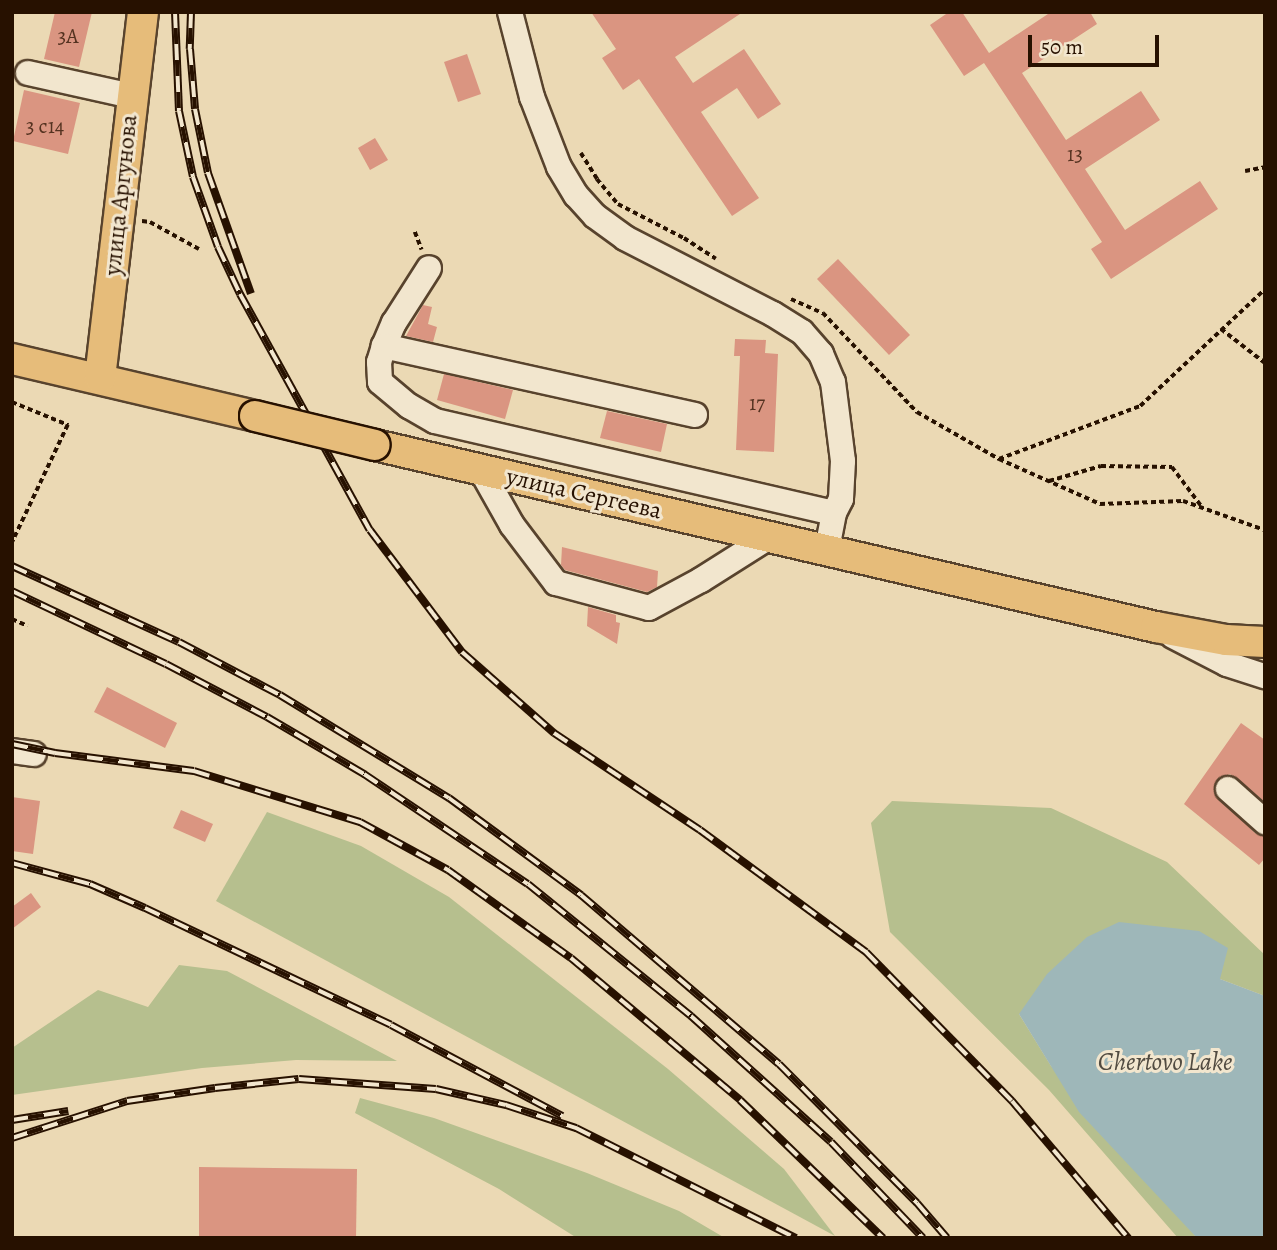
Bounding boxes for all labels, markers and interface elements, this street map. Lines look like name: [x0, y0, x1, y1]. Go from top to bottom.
scale bar: [1032, 21, 1163, 65]
house number: 3А: [58, 23, 78, 49]
text: 50 m: [1041, 33, 1083, 61]
house number: 3 с14: [26, 113, 64, 139]
street label: улица Аргунова: [98, 113, 144, 277]
house number: 13: [1067, 141, 1083, 167]
house number: 17: [749, 390, 765, 416]
street label: улица Сергеева: [504, 462, 664, 526]
water label: Chertovo Lake: [1098, 1046, 1232, 1078]

